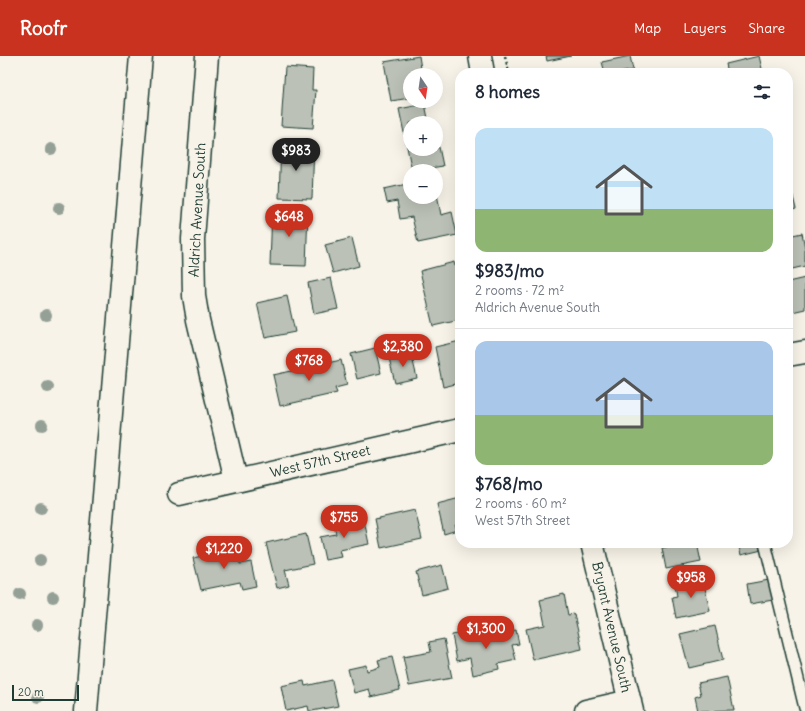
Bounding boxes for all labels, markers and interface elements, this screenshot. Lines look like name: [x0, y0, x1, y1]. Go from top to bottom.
text: Roofr: [20, 16, 67, 40]
text: Map: [634, 19, 661, 37]
text: Layers: [683, 19, 726, 37]
text: Share: [748, 19, 785, 37]
north arrow: [403, 68, 443, 108]
map controls: [403, 68, 443, 204]
text: 8 homes: [475, 81, 540, 103]
icon: filters: [751, 81, 773, 103]
button: +: [403, 116, 443, 156]
pin: $983: [272, 138, 320, 172]
street label: Aldrich Avenue South: [184, 142, 210, 278]
text: $983: [281, 142, 311, 159]
icon: home: [588, 154, 660, 226]
button: −: [403, 164, 443, 204]
pin: $648: [265, 204, 313, 238]
text: $648: [274, 208, 304, 225]
text: $983/mo: [475, 260, 544, 282]
text: 2 rooms · 72 m²: [475, 282, 564, 299]
text: Aldrich Avenue South: [475, 299, 600, 316]
pin: $2,380: [370, 334, 436, 368]
text: $2,380: [383, 338, 423, 355]
pin: $768: [285, 348, 333, 382]
text: $768: [295, 352, 323, 369]
icon: home: [588, 367, 660, 439]
street label: West 57th Street: [268, 441, 372, 481]
text: $768/mo: [475, 473, 543, 495]
text: 2 rooms · 60 m²: [475, 495, 567, 512]
pin: $755: [320, 505, 368, 539]
text: $755: [330, 509, 358, 526]
text: West 57th Street: [475, 512, 570, 529]
pin: $1,220: [191, 536, 257, 570]
text: $1,220: [205, 540, 243, 557]
street label: Bryant Avenue South: [588, 560, 636, 694]
pin: $958: [667, 565, 715, 599]
text: $958: [676, 569, 706, 586]
pin: $1,300: [453, 616, 519, 650]
text: $1,300: [466, 620, 506, 637]
scale bar: [12, 683, 79, 702]
text: 20 m: [18, 685, 44, 699]

